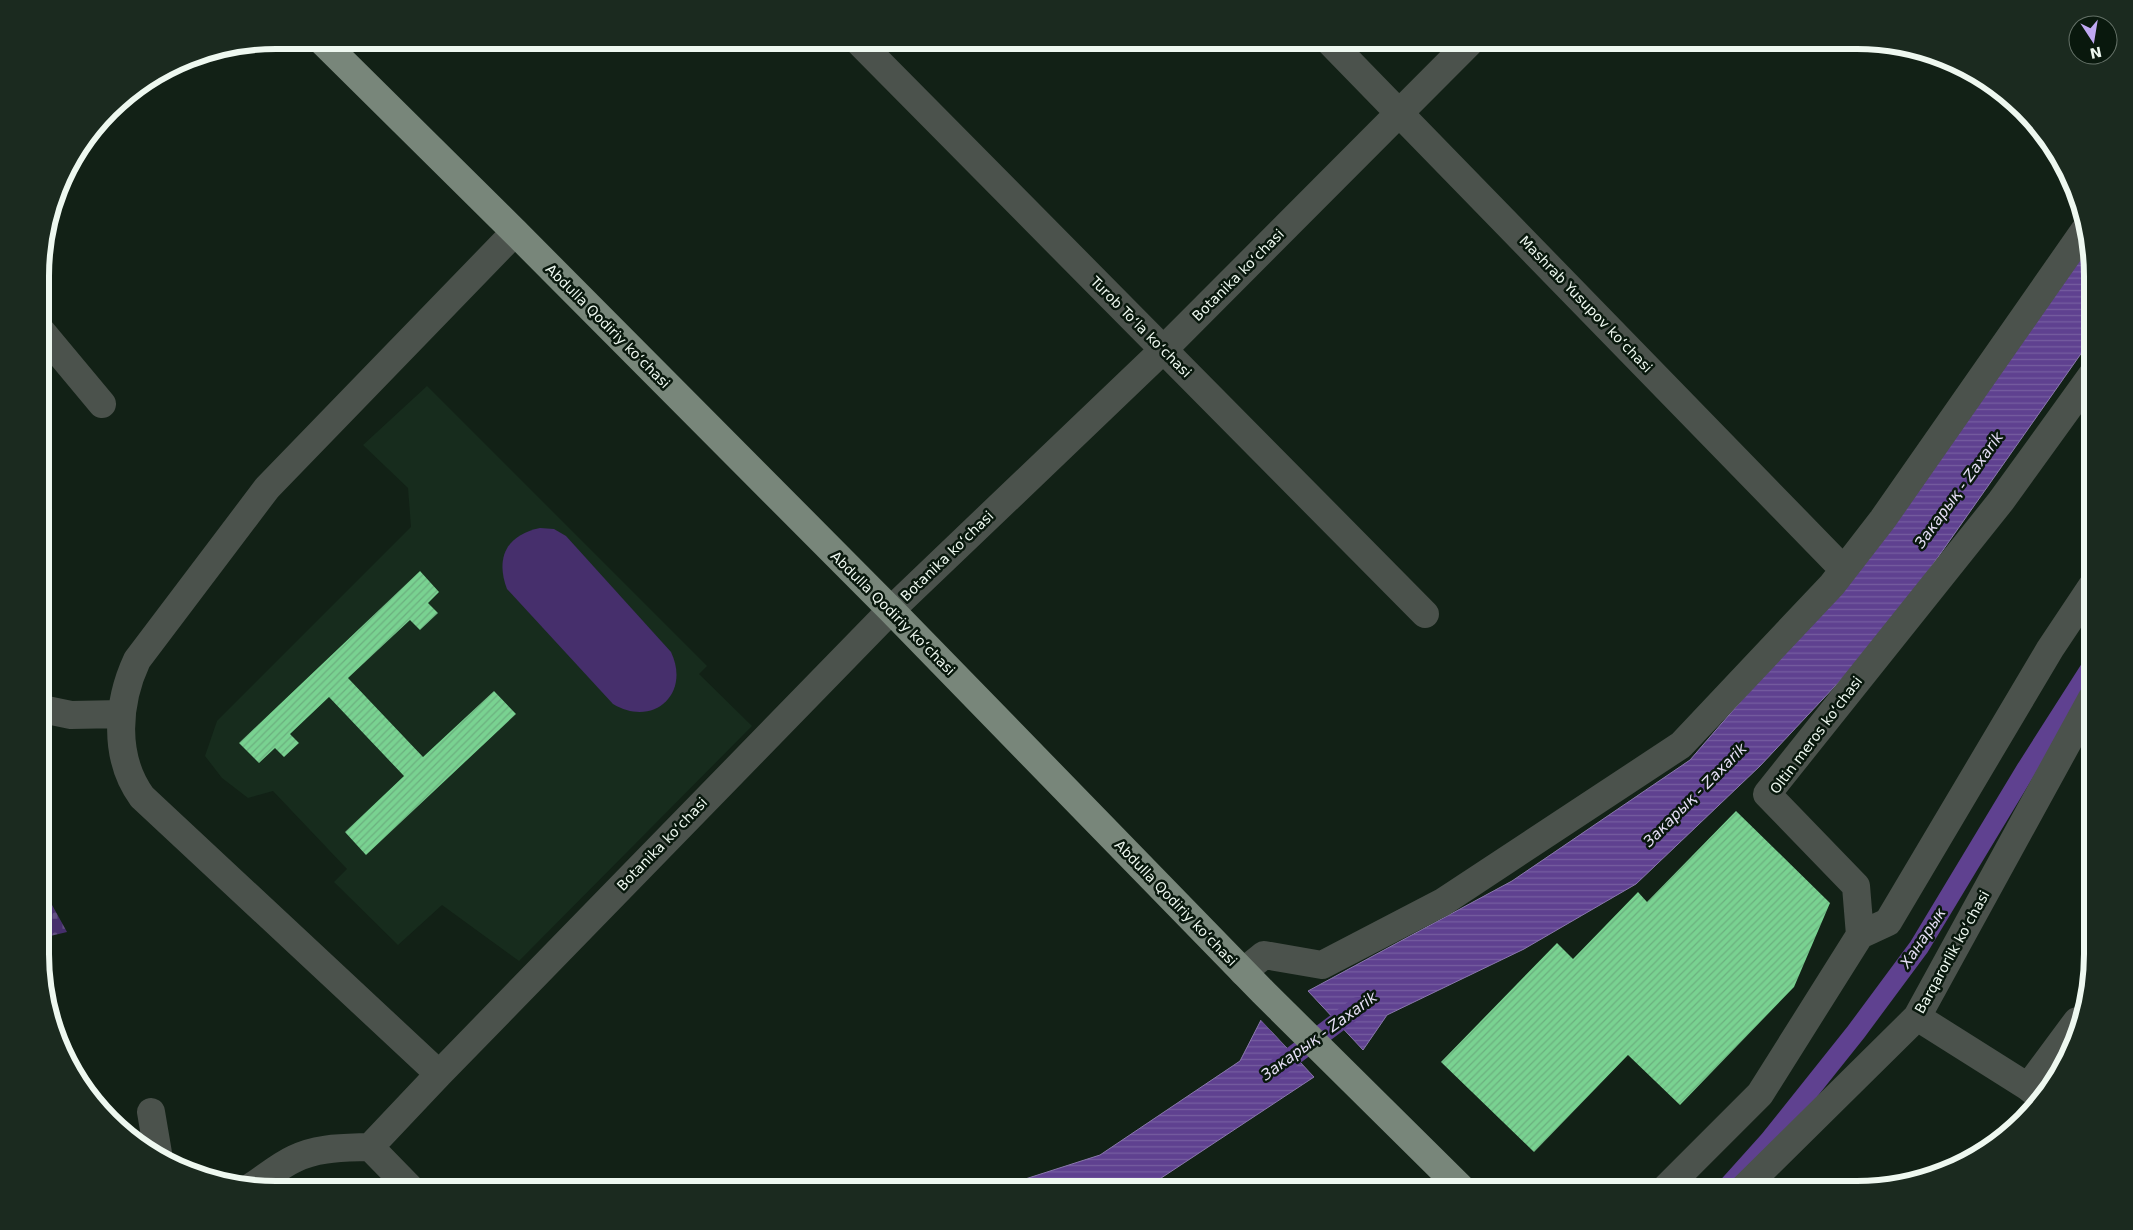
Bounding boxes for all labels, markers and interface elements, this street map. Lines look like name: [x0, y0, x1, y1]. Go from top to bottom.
north arrow: [2068, 15, 2118, 65]
text: N: [2088, 44, 2103, 62]
street label: Botanika ko‘chasi: [1189, 226, 1287, 324]
street label: Mashrab Yusupov ko‘chasi: [1516, 232, 1656, 376]
street label: Abdulla Qodiriy ko‘chasi: [543, 261, 673, 391]
street label: Turob To‘la ko‘chasi: [1087, 273, 1195, 381]
water label: Закарық - Zaxarik: [1911, 427, 2008, 552]
street label: Botanika ko‘chasi: [897, 508, 997, 604]
street label: Abdulla Qodiriy ko‘chasi: [828, 548, 958, 678]
street label: Oltin meros ko‘chasi: [1767, 673, 1865, 797]
water label: Закарық - Zaxarik: [1639, 739, 1751, 851]
street label: Botanika ko‘chasi: [614, 794, 710, 894]
street label: Abdulla Qodiriy ko‘chasi: [1112, 837, 1240, 969]
street label: Barqarorlik ko‘chasi: [1911, 888, 1993, 1016]
water label: Ханарык: [1896, 904, 1950, 972]
water label: Закарық - Zaxarik: [1257, 987, 1382, 1084]

